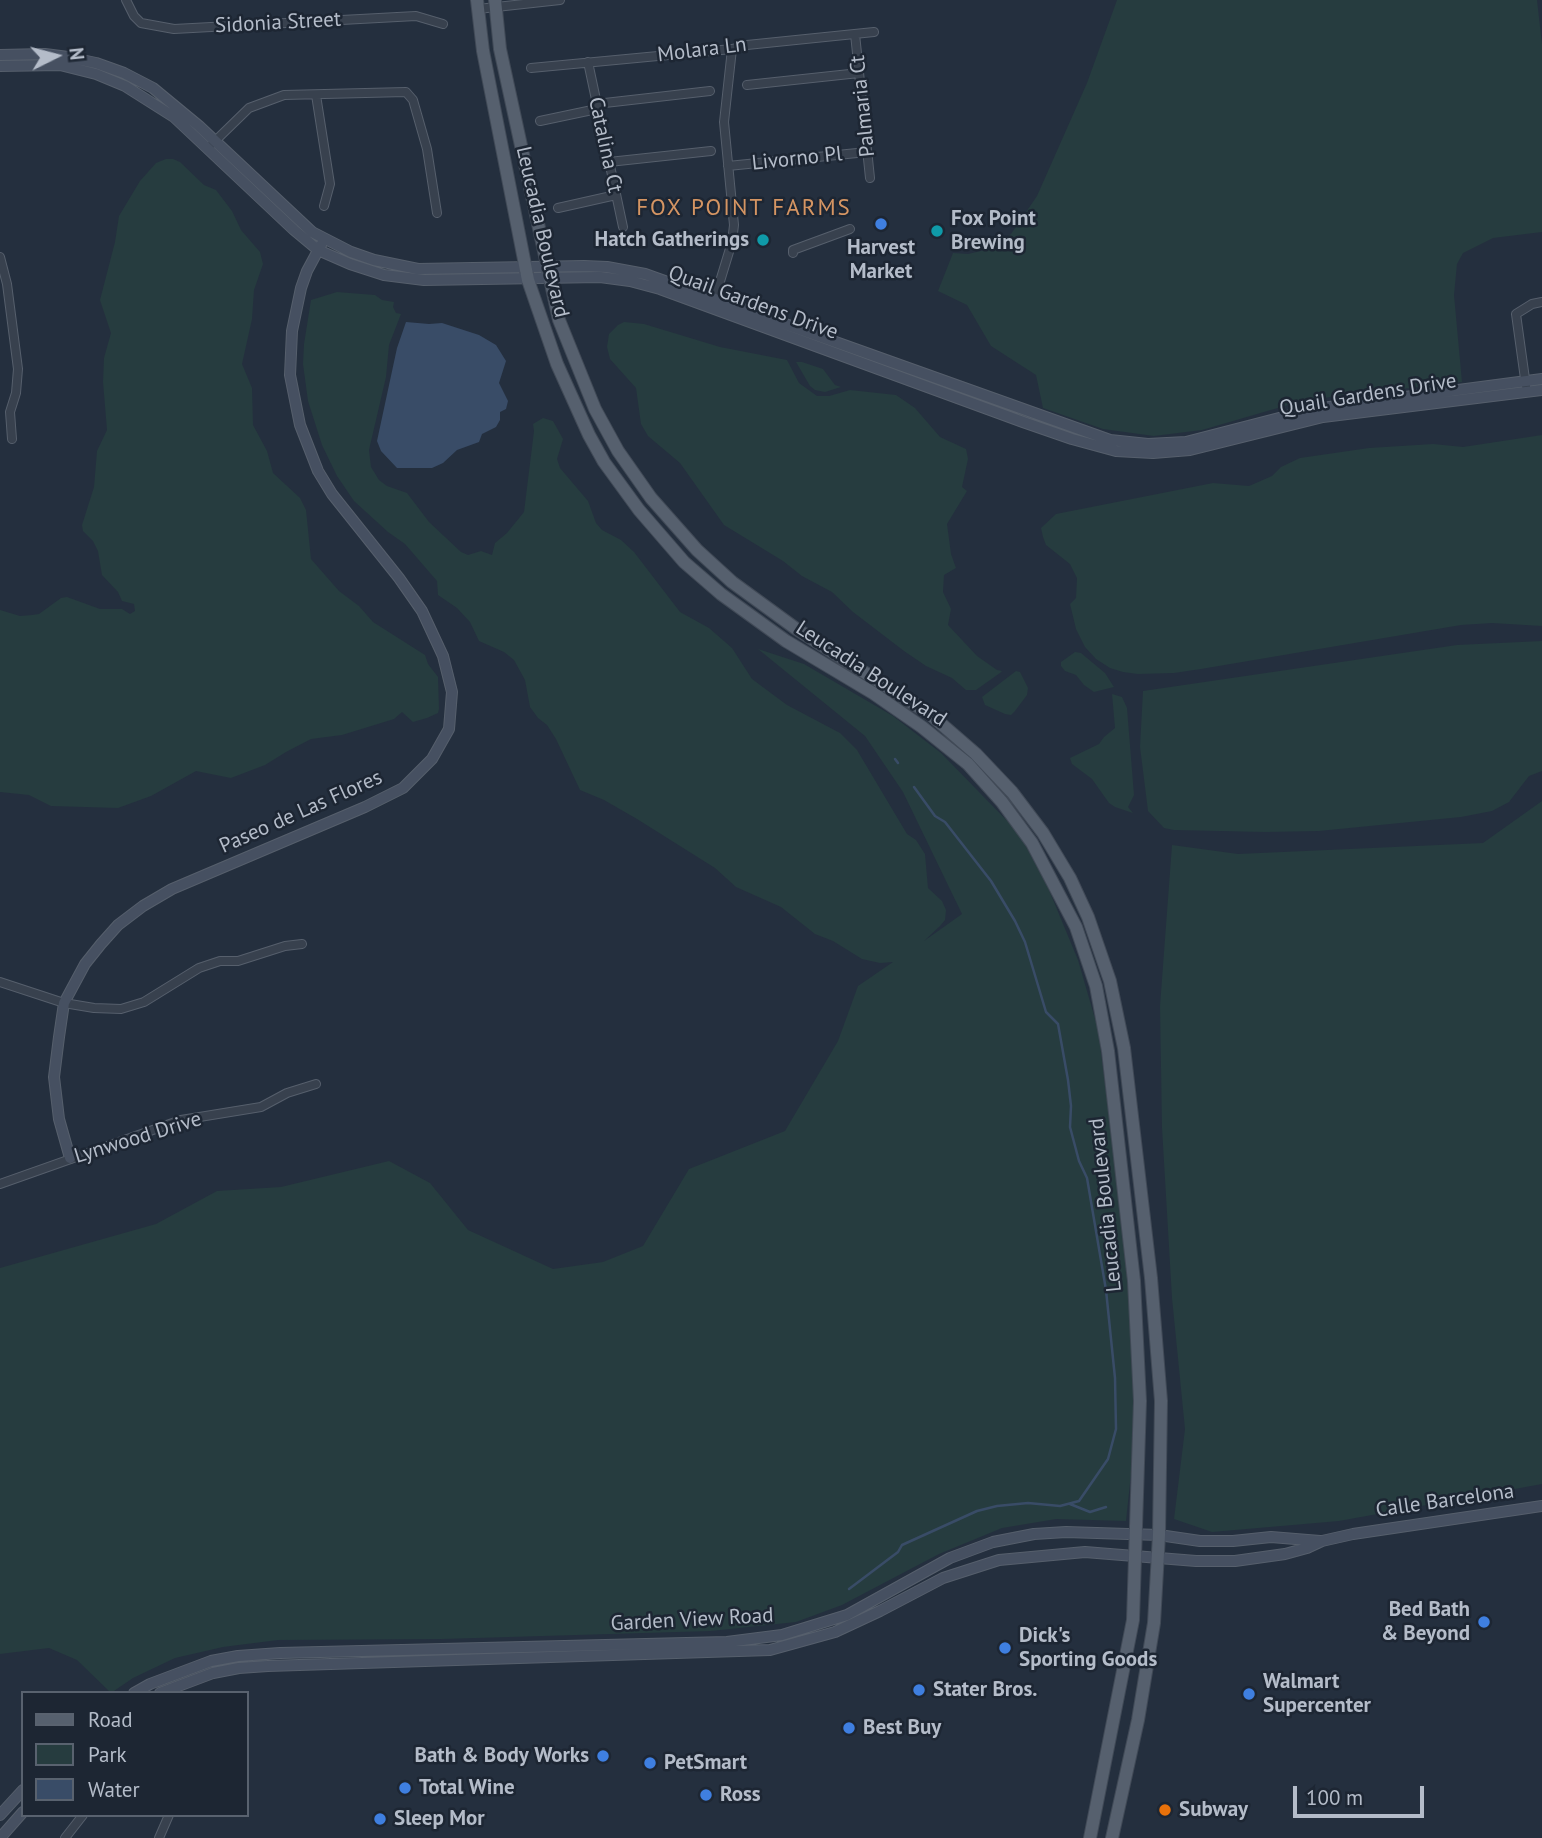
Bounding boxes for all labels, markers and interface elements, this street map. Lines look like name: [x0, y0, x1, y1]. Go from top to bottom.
street label: Sidonia Street: [214, 7, 342, 39]
north arrow: [21, 21, 91, 91]
street label: Molara Ln: [656, 32, 748, 68]
text: N: [64, 46, 89, 61]
street label: Palmaria Ct: [845, 54, 881, 158]
street label: Catalina Ct: [583, 95, 627, 195]
street label: Livorno Pl: [750, 142, 844, 176]
street label: Leucadia Boulevard: [510, 144, 574, 320]
district label: FOX POINT FARMS: [638, 194, 850, 222]
place label: Fox Point Brewing: [951, 206, 1036, 256]
marker: Harvest Market: [873, 216, 889, 232]
marker: Fox Point Brewing: [929, 223, 945, 239]
place label: Hatch Gatherings: [595, 227, 749, 253]
marker: Hatch Gatherings: [755, 232, 771, 248]
place label: Harvest Market: [847, 235, 915, 285]
street label: Quail Gardens Drive: [665, 261, 841, 345]
street label: Quail Gardens Drive: [1278, 369, 1458, 421]
street label: Leucadia Boulevard: [791, 616, 951, 732]
street label: Paseo de Las Flores: [216, 765, 386, 859]
street label: Lynwood Drive: [71, 1107, 205, 1169]
street label: Leucadia Boulevard: [1084, 1117, 1128, 1293]
street label: Calle Barcelona: [1374, 1479, 1516, 1523]
place label: Bed Bath & Beyond: [1381, 1597, 1470, 1647]
street label: Garden View Road: [610, 1603, 774, 1637]
marker: Bed Bath & Beyond: [1476, 1614, 1492, 1630]
place label: Dick's Sporting Goods: [1019, 1623, 1157, 1673]
marker: Dick's Sporting Goods: [997, 1640, 1013, 1656]
place label: Walmart Supercenter: [1263, 1669, 1371, 1719]
place label: Stater Bros.: [933, 1677, 1038, 1703]
marker: Stater Bros.: [911, 1682, 927, 1698]
marker: Walmart Supercenter: [1241, 1686, 1257, 1702]
legend: [21, 1691, 248, 1817]
text: Road: [88, 1706, 132, 1733]
place label: Best Buy: [863, 1715, 941, 1741]
marker: Best Buy: [841, 1720, 857, 1736]
text: Park: [88, 1741, 127, 1768]
place label: Bath & Body Works: [415, 1743, 589, 1769]
marker: Bath & Body Works: [595, 1748, 611, 1764]
place label: PetSmart: [664, 1750, 747, 1776]
marker: PetSmart: [642, 1755, 658, 1771]
scale bar: [1297, 1772, 1428, 1816]
place label: Total Wine: [419, 1775, 515, 1801]
text: Water: [88, 1776, 140, 1803]
marker: Total Wine: [397, 1780, 413, 1796]
place label: Ross: [720, 1782, 761, 1808]
text: 100 m: [1306, 1784, 1363, 1811]
marker: Ross: [698, 1787, 714, 1803]
place label: Subway: [1179, 1797, 1248, 1823]
marker: Subway: [1157, 1802, 1173, 1818]
place label: Sleep Mor: [394, 1806, 485, 1832]
marker: Sleep Mor: [372, 1811, 388, 1827]

